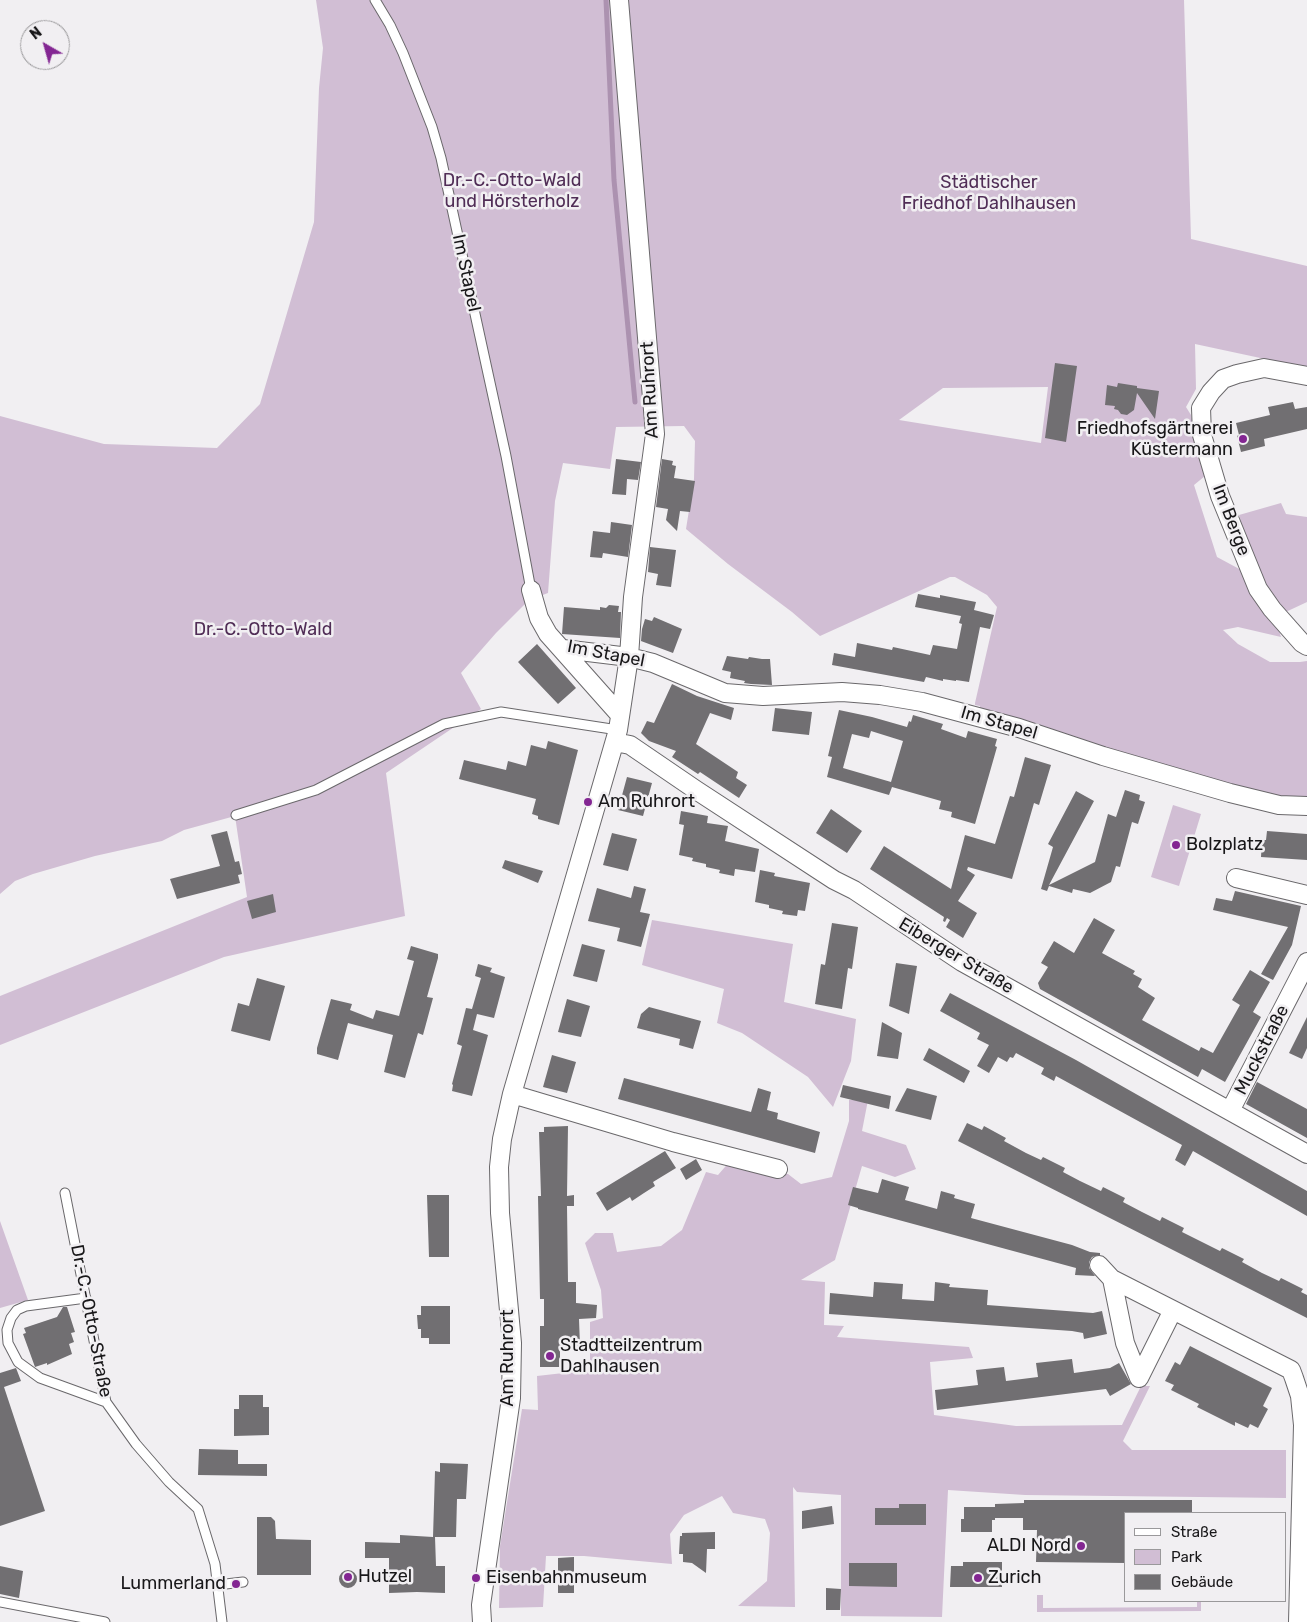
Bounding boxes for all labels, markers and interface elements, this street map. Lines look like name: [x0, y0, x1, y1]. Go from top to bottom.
north arrow: [20, 20, 70, 70]
text: N: [27, 24, 45, 43]
park label: Dr.-C.-Otto-Wald und Hörsterholz: [443, 170, 581, 212]
park label: Städtischer Friedhof Dahlhausen: [902, 172, 1076, 214]
street label: Im Stapel: [447, 232, 485, 314]
street label: Am Ruhrort: [637, 341, 663, 439]
place label: Friedhofsgärtnerei Küstermann: [1077, 418, 1233, 460]
marker: Friedhofsgärtnerei Küstermann: [1237, 433, 1249, 445]
street label: Im Berge: [1207, 481, 1255, 559]
park label: Dr.-C.-Otto-Wald: [194, 619, 332, 641]
street label: Im Stapel: [565, 636, 647, 672]
street label: Im Stapel: [958, 702, 1040, 744]
place label: Am Ruhrort: [598, 791, 695, 813]
marker: Am Ruhrort: [582, 796, 594, 808]
place label: Bolzplatz: [1186, 834, 1263, 856]
marker: Bolzplatz: [1170, 839, 1182, 851]
street label: Eiberger Straße: [895, 913, 1017, 999]
street label: Muckstraße: [1230, 1002, 1294, 1098]
street label: Dr.-C.-Otto-Straße: [66, 1243, 116, 1399]
street label: Am Ruhrort: [497, 1310, 519, 1406]
place label: Stadtteilzentrum Dahlhausen: [560, 1335, 702, 1378]
marker: Stadtteilzentrum Dahlhausen: [544, 1350, 556, 1362]
legend: [1124, 1512, 1287, 1602]
text: Straße: [1171, 1523, 1217, 1541]
place label: ALDI Nord: [987, 1535, 1071, 1557]
marker: ALDI Nord: [1075, 1540, 1087, 1552]
text: Park: [1171, 1548, 1202, 1566]
place label: Hutzel: [358, 1566, 412, 1588]
place label: Eisenbahnmuseum: [486, 1567, 647, 1589]
place label: Zurich: [988, 1567, 1041, 1589]
marker: Hutzel: [342, 1571, 354, 1583]
marker: Eisenbahnmuseum: [470, 1572, 482, 1584]
marker: Zurich: [972, 1572, 984, 1584]
place label: Lummerland: [120, 1573, 226, 1595]
text: Gebäude: [1171, 1573, 1233, 1591]
marker: Lummerland: [230, 1578, 242, 1590]

